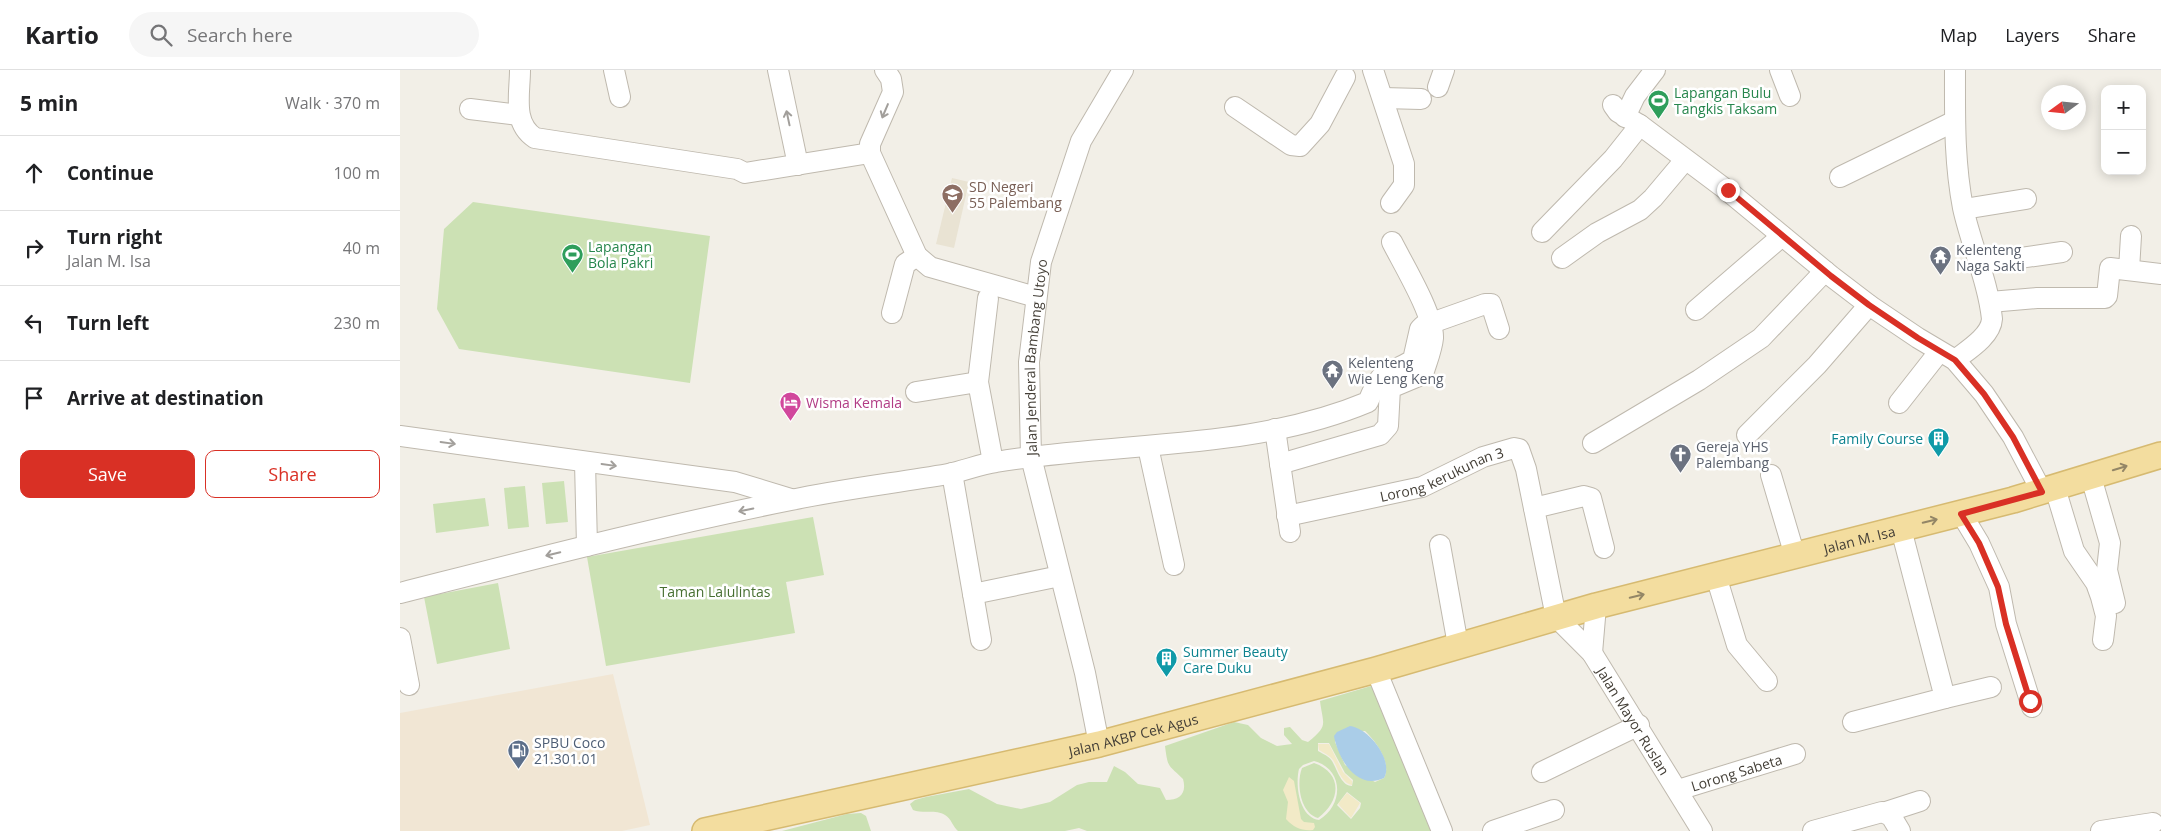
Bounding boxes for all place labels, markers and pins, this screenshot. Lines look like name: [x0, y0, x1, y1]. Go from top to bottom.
place label: Lapangan Bulu Tangkis Taksam: [1674, 83, 1777, 118]
sports icon: Lapangan Bulu Tangkis Taksam: [1646, 88, 1670, 119]
place label: SD Negeri 55 Palembang: [969, 177, 1062, 212]
school or university icon: SD Negeri 55 Palembang: [941, 182, 965, 213]
place label: Lapangan Bola Pakri: [588, 237, 653, 272]
place label: Kelenteng Naga Sakti: [1956, 240, 2025, 275]
sports icon: Lapangan Bola Pakri: [560, 242, 584, 273]
temple icon: Kelenteng Naga Sakti: [1928, 245, 1952, 276]
place label: Kelenteng Wie Leng Keng: [1348, 353, 1444, 388]
temple icon: Kelenteng Wie Leng Keng: [1320, 358, 1344, 389]
hotel icon: Wisma Kemala: [778, 390, 802, 421]
place label: Wisma Kemala: [806, 393, 902, 412]
building icon: Family Course: [1927, 426, 1951, 457]
place label: Family Course: [1831, 429, 1923, 448]
place label: Gereja YHS Palembang: [1696, 437, 1769, 472]
church icon: Gereja YHS Palembang: [1668, 442, 1692, 473]
place label: Summer Beauty Care Duku: [1183, 642, 1289, 677]
building icon: Summer Beauty Care Duku: [1155, 647, 1179, 678]
place label: SPBU Coco 21.301.01: [534, 733, 605, 768]
fuel station icon: SPBU Coco 21.301.01: [506, 738, 530, 769]

